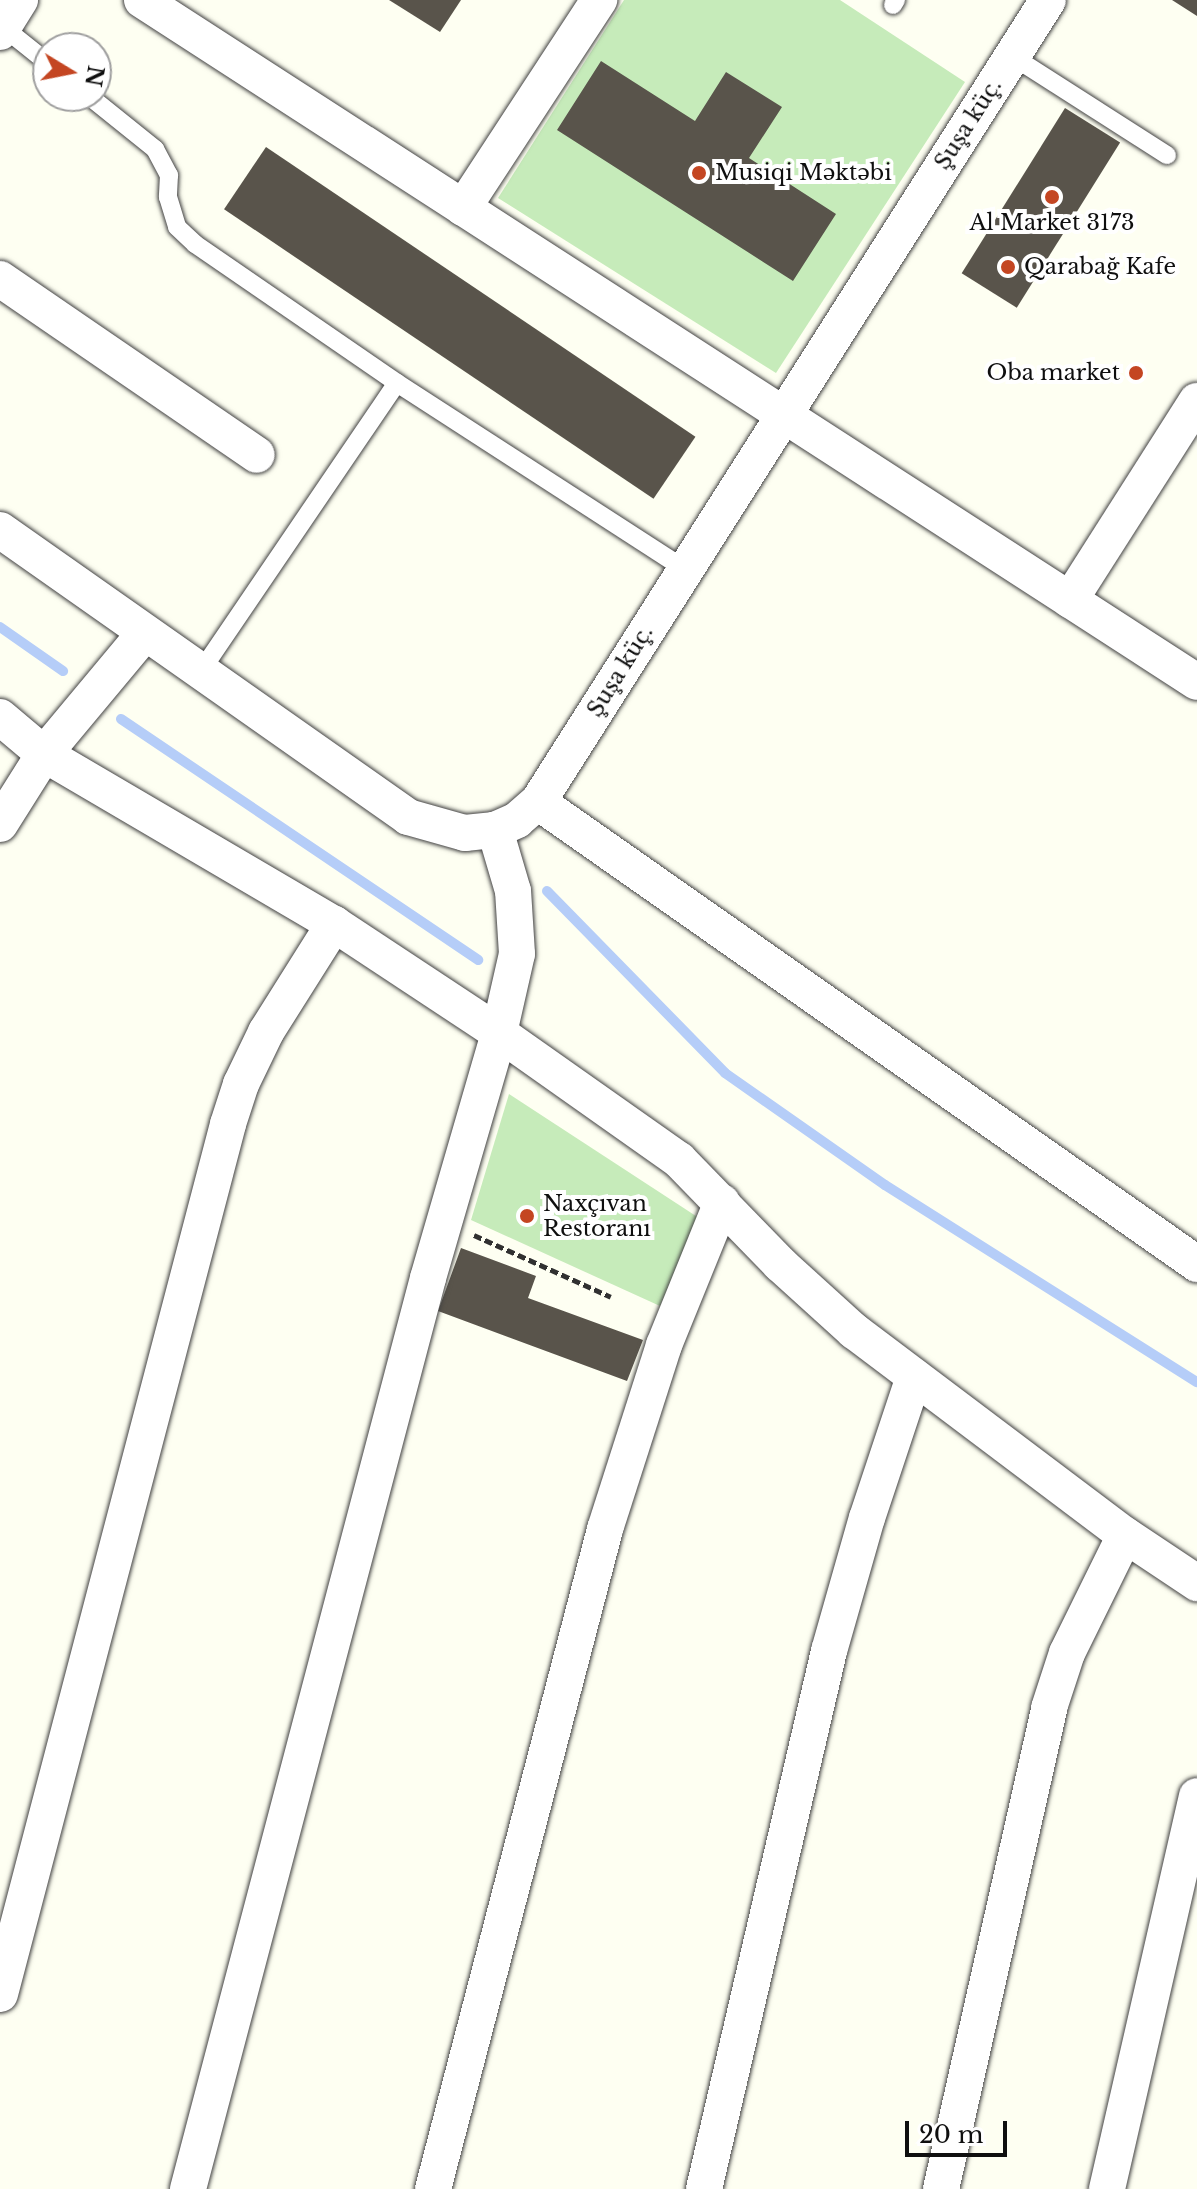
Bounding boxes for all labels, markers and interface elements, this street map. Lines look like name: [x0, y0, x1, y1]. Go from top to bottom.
north arrow: [32, 32, 112, 112]
text: N: [79, 63, 109, 88]
street label: Şuşa küç.: [929, 73, 1007, 175]
place label: Musiqi Məktəbi: [715, 160, 892, 186]
marker: Musiqi Məktəbi: [690, 164, 708, 182]
marker: Al Market 3173: [1043, 188, 1061, 206]
place label: Al Market 3173: [969, 210, 1135, 236]
place label: Qarabağ Kafe: [1024, 254, 1176, 280]
marker: Qarabağ Kafe: [999, 258, 1017, 276]
place label: Oba market: [986, 360, 1120, 386]
marker: Oba market: [1127, 364, 1145, 382]
street label: Şuşa küç.: [581, 620, 659, 722]
place label: Naxçıvan Restoranı: [543, 1190, 651, 1242]
marker: Naxçıvan Restoranı: [518, 1207, 536, 1225]
scale bar: [909, 2105, 1011, 2155]
text: 20 m: [919, 2120, 984, 2149]

